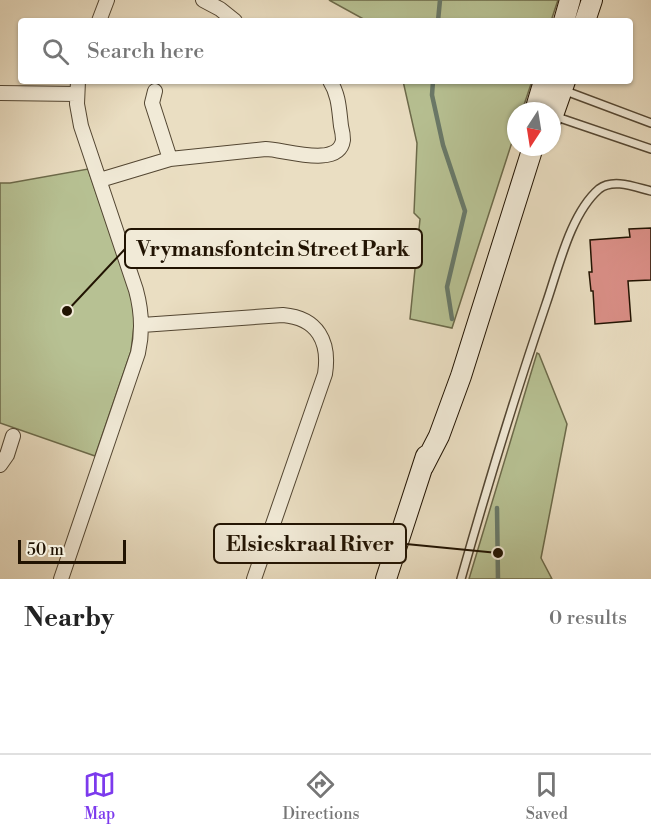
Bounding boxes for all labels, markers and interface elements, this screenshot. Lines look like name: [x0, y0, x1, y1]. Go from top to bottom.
search box: [18, 18, 633, 84]
icon: search: [39, 35, 72, 68]
text: Search here: [87, 38, 204, 65]
north arrow: [507, 102, 561, 156]
callout: Vrymansfontein Street Park: [125, 229, 422, 268]
text: Vrymansfontein Street Park: [135, 237, 411, 263]
callout: Elsieskraal River: [214, 524, 406, 563]
text: Elsieskraal River: [226, 532, 394, 558]
scale bar: [18, 537, 126, 564]
text: 50 m: [27, 540, 64, 560]
text: Nearby: [24, 602, 114, 634]
text: 0 results: [549, 606, 627, 631]
tab: Map: [83, 768, 116, 824]
tab: Directions: [282, 768, 360, 824]
tab: Saved: [526, 768, 568, 824]

